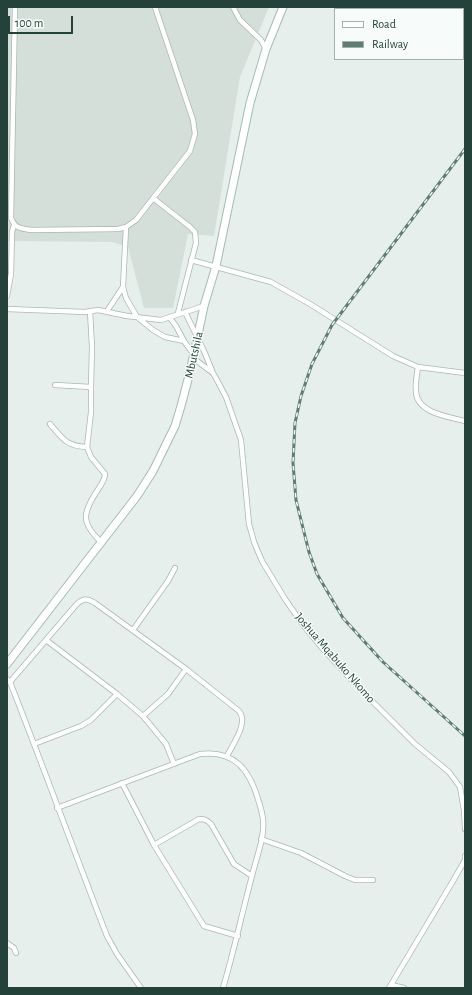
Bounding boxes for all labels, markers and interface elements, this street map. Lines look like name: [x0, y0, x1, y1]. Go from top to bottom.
scale bar: [10, 8, 75, 34]
legend: [334, 8, 464, 60]
text: 100 m: [15, 17, 43, 29]
text: Road: [372, 18, 396, 30]
text: Railway: [372, 38, 408, 50]
street label: Mbutshila: [182, 330, 206, 380]
street label: Joshua Mqabuko Nkomo: [292, 610, 378, 706]

